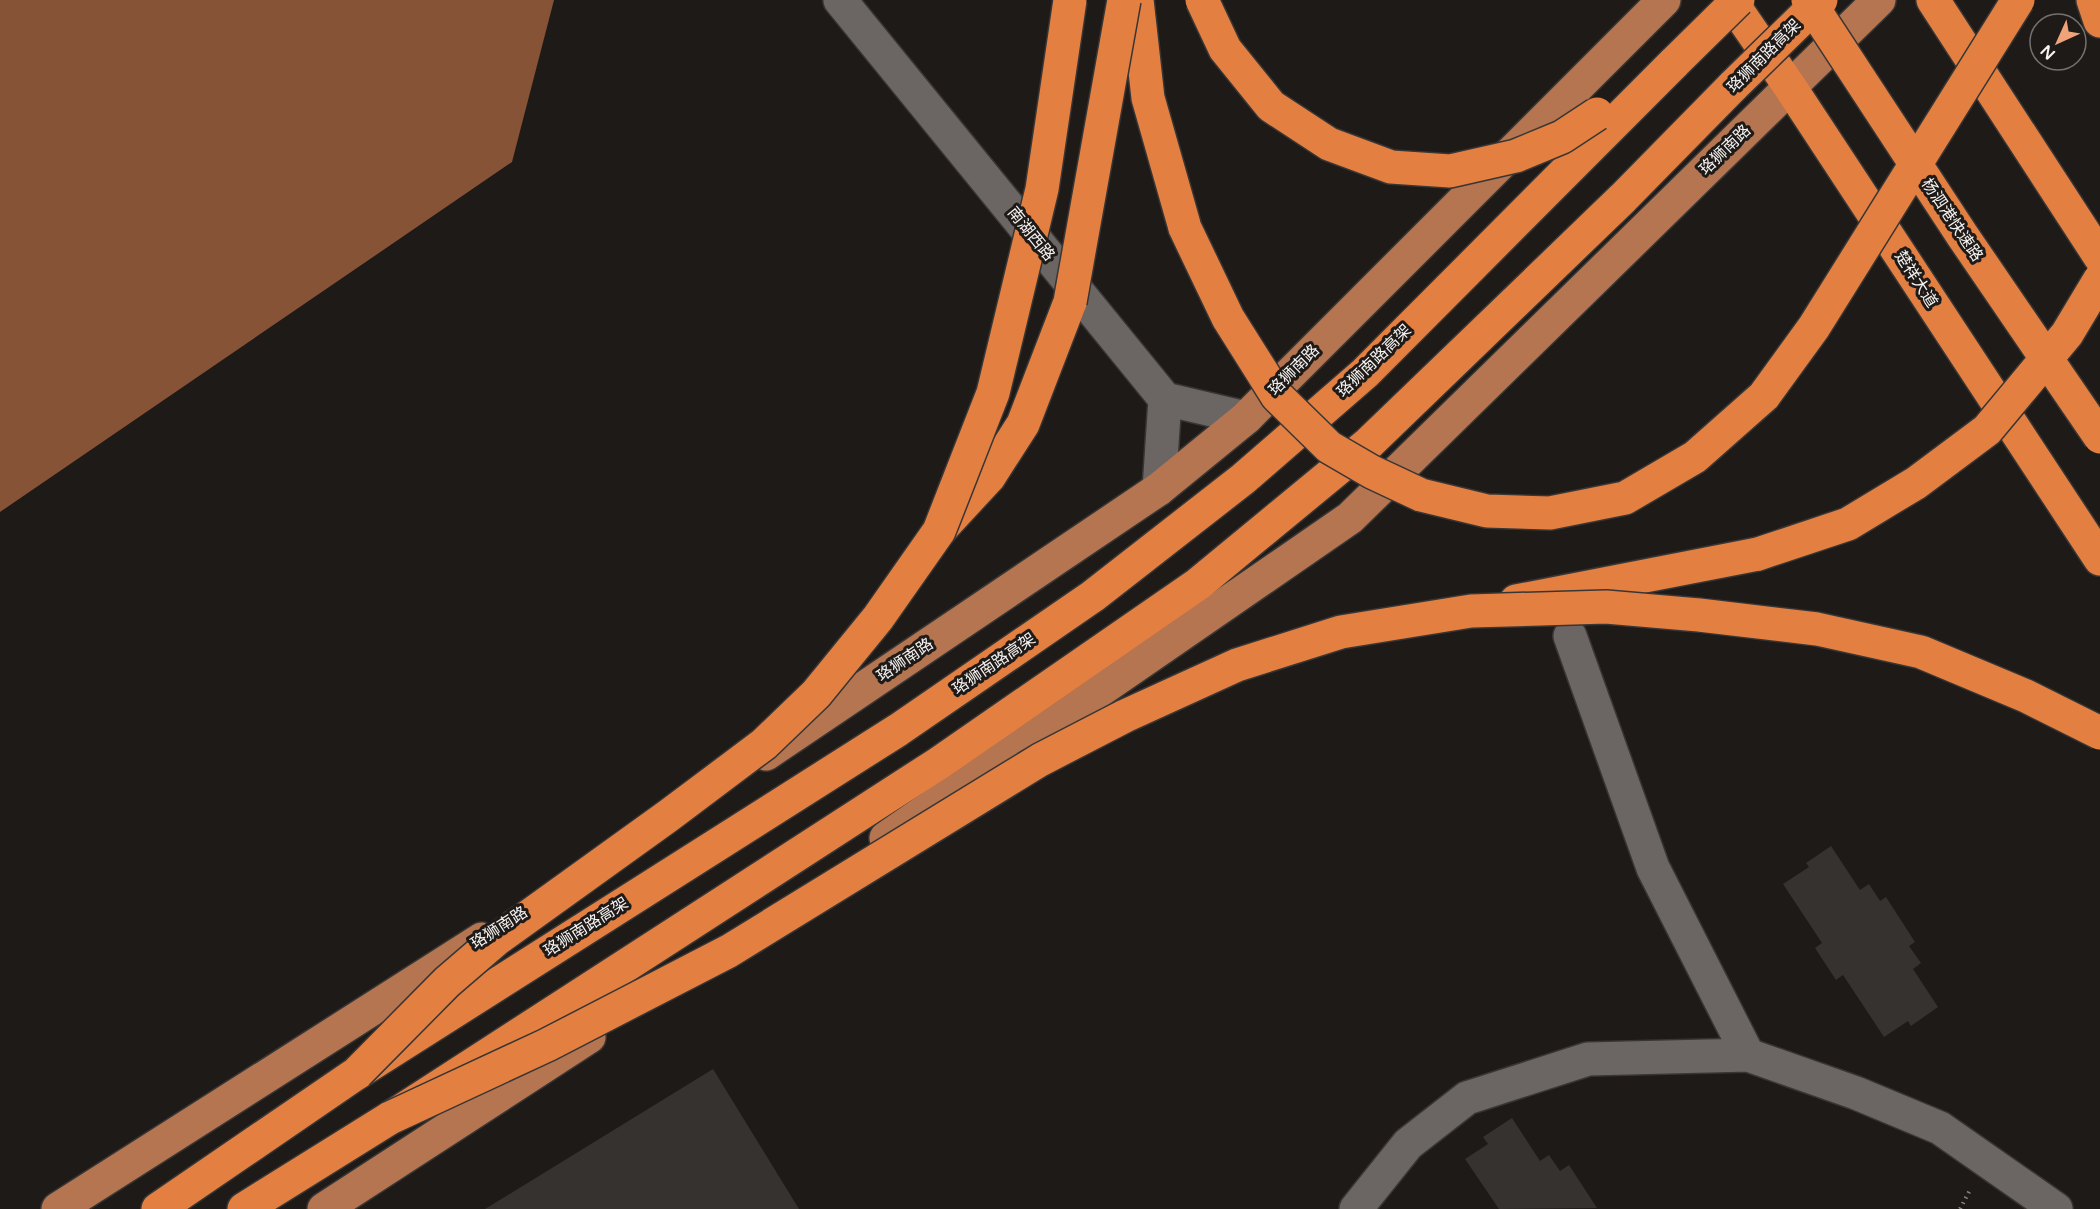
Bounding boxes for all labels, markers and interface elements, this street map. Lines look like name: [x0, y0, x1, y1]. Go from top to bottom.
north arrow: [2028, 12, 2088, 72]
street label: 珞狮南路高架: [1723, 15, 1805, 97]
text: N: [2036, 40, 2060, 64]
street label: 珞狮南路: [1695, 121, 1755, 179]
street label: 杨泗港快速路: [1917, 175, 1987, 265]
street label: 南湖西路: [1003, 203, 1059, 265]
street label: 楚祥大道: [1890, 247, 1942, 311]
street label: 珞狮南路高架: [1333, 320, 1415, 402]
street label: 珞狮南路: [1264, 340, 1324, 400]
street label: 珞狮南路高架: [949, 629, 1039, 699]
street label: 珞狮南路: [873, 634, 937, 686]
street label: 珞狮南路高架: [540, 893, 632, 961]
street label: 珞狮南路: [467, 902, 531, 954]

